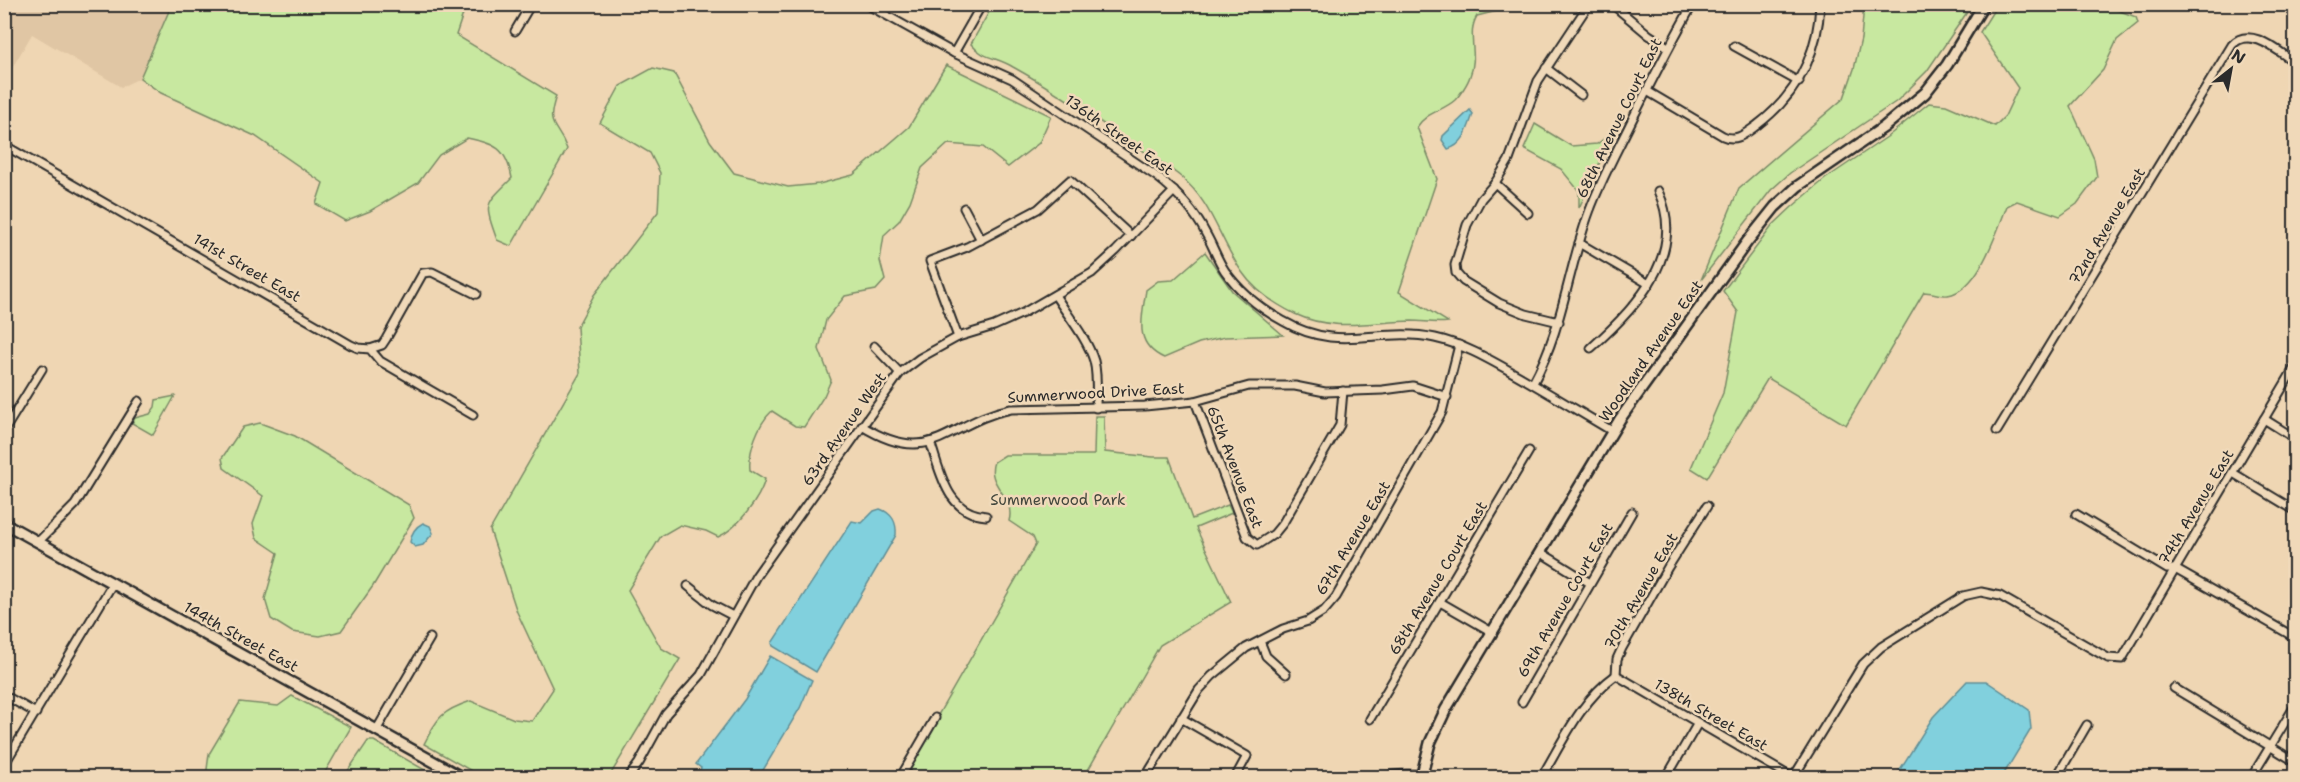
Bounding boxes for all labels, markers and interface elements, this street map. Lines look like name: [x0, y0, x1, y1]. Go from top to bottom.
street label: 68th Avenue Court East: [1571, 35, 1667, 201]
north arrow: [2201, 39, 2261, 99]
text: N: [2228, 44, 2249, 69]
street label: 136th Street East: [1061, 90, 1177, 180]
street label: 72nd Avenue East: [2064, 164, 2150, 288]
street label: 141st Street East: [190, 229, 304, 307]
street label: Woodland Avenue East: [1594, 276, 1708, 426]
street label: 63rd Avenue West: [797, 368, 891, 490]
street label: Summerwood Drive East: [1007, 378, 1185, 408]
street label: 65th Avenue East: [1202, 403, 1268, 531]
street label: 74th Avenue East: [2154, 446, 2238, 568]
street label: 67th Avenue East: [1311, 477, 1395, 599]
park label: Summerwood Park: [990, 490, 1126, 510]
street label: 68th Avenue Court East: [1384, 497, 1492, 659]
street label: 69th Avenue Court East: [1513, 519, 1617, 681]
street label: 70th Avenue East: [1599, 529, 1683, 653]
street label: 144th Street East: [180, 597, 302, 677]
street label: 138th Street East: [1651, 674, 1771, 756]

